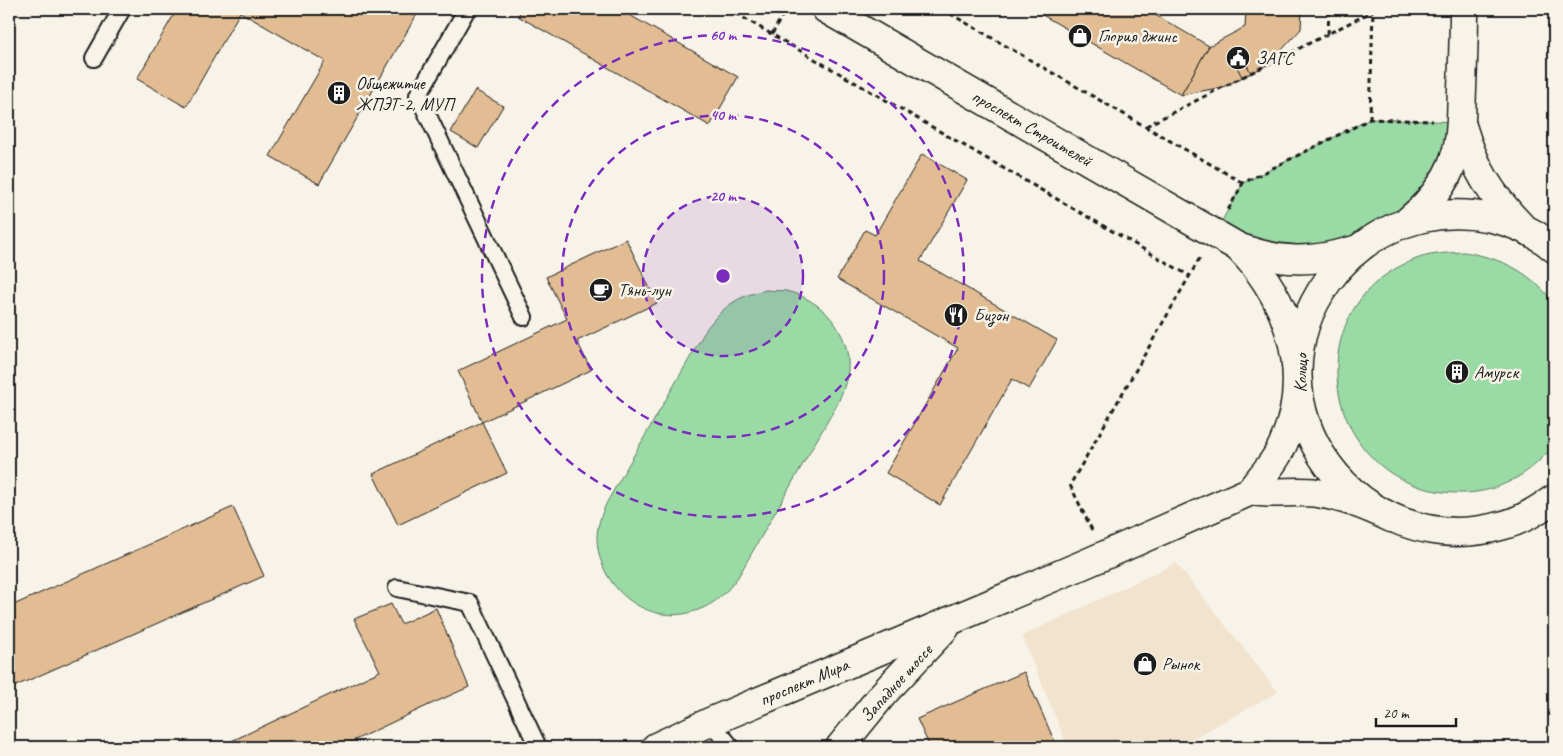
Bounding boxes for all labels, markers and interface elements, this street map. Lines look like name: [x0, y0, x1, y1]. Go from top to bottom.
shop icon: Глория джинс: [1067, 23, 1093, 49]
place label: Глория джинс: [1098, 25, 1178, 47]
text: 60 m: [710, 26, 737, 45]
public building icon: ЗАГС: [1225, 45, 1251, 71]
place label: ЗАГС: [1256, 47, 1295, 69]
place label: Общежитие ЖПЭТ-2, МУП: [356, 72, 456, 115]
building icon: Общежитие ЖПЭТ-2, МУП: [326, 80, 352, 106]
street label: проспект Строителей: [968, 85, 1097, 172]
text: 40 m: [710, 106, 737, 125]
text: 20 m: [710, 187, 737, 206]
centre of rings: [714, 267, 732, 285]
cafe icon: Тянь-лун: [588, 277, 614, 303]
place label: Тянь-лун: [618, 279, 672, 301]
restaurant icon: Бизон: [943, 302, 969, 328]
place label: Бизон: [974, 304, 1010, 327]
street label: Кольцо: [1290, 352, 1312, 392]
building icon: Амурск: [1444, 359, 1470, 385]
place label: Амурск: [1474, 361, 1521, 383]
street label: Западное шоссе: [855, 639, 938, 727]
shop icon: Рынок: [1132, 651, 1158, 677]
street label: проспект Мира: [756, 653, 853, 711]
place label: Рынок: [1162, 653, 1201, 675]
scale bar: [1376, 696, 1456, 728]
text: 20 m: [1383, 704, 1410, 723]

